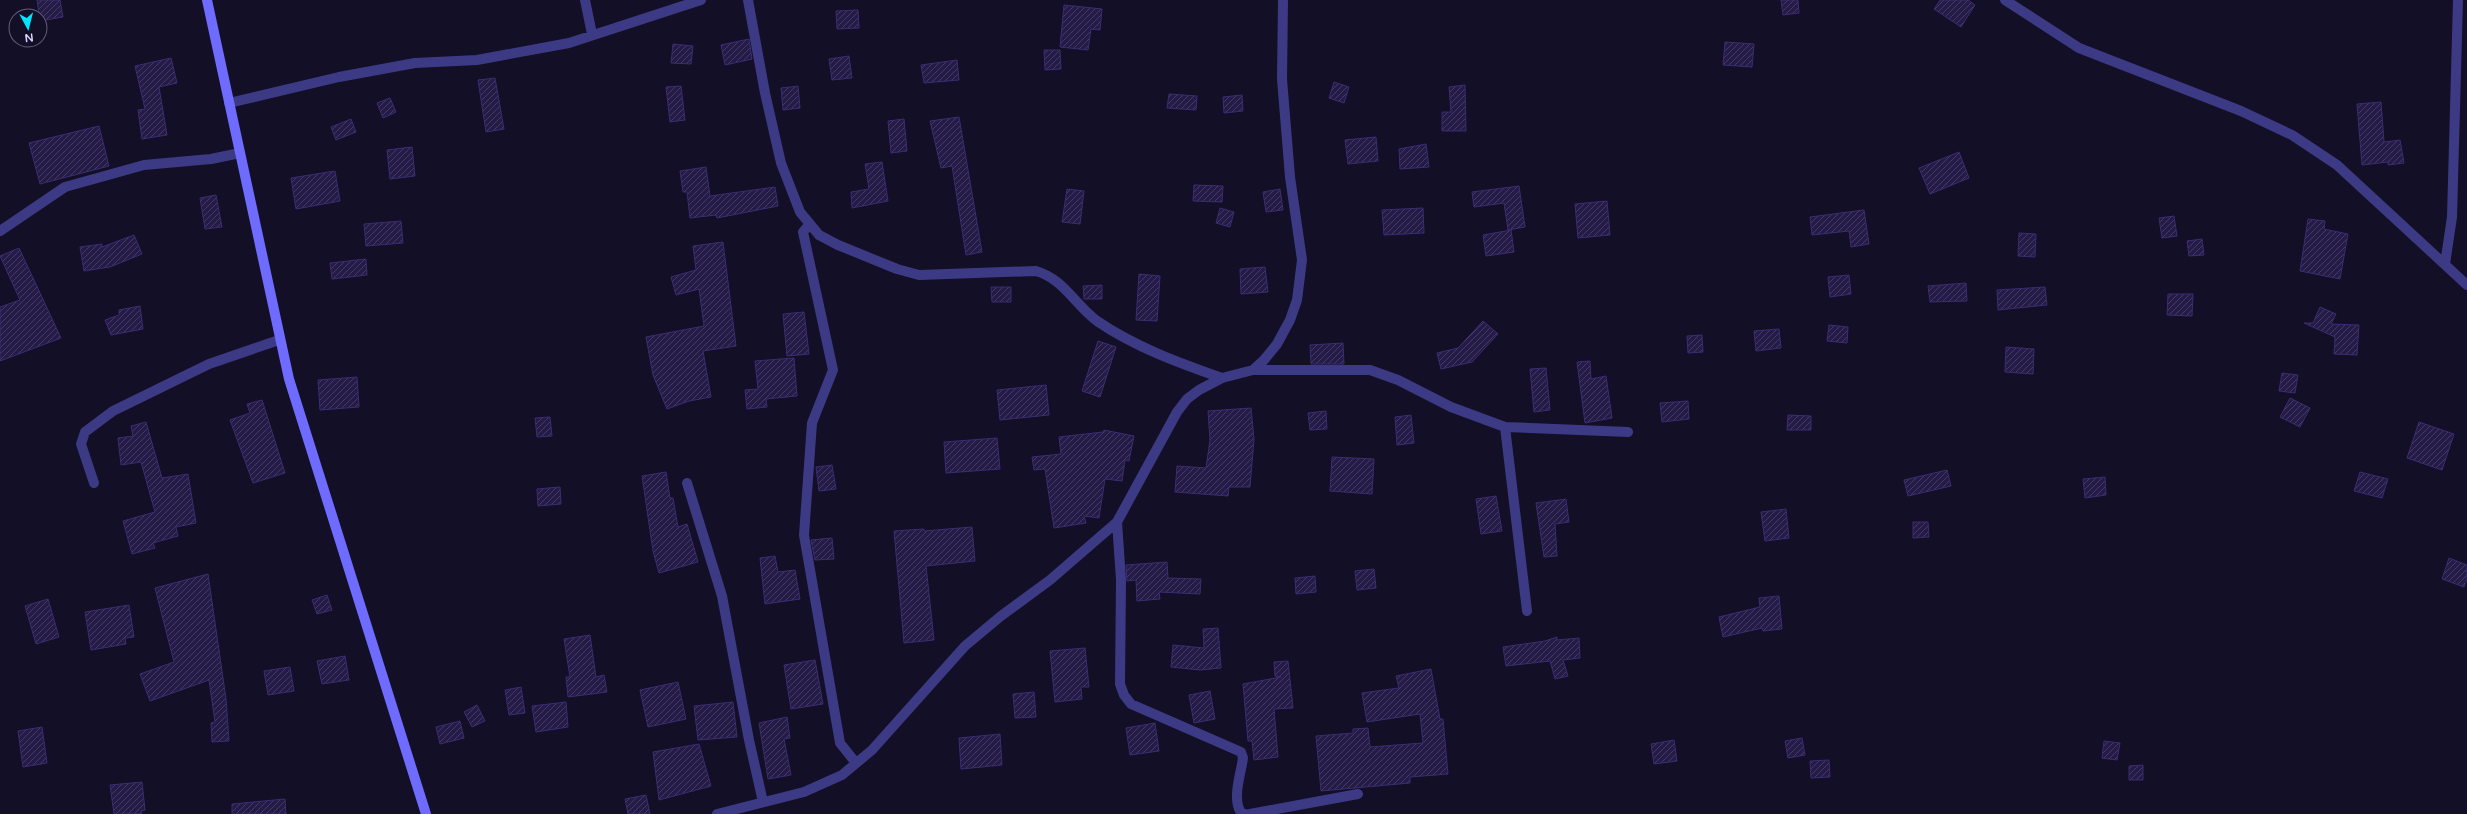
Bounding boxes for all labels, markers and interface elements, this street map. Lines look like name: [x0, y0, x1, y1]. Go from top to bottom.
north arrow: [8, 8, 48, 48]
text: N: [24, 30, 34, 44]

